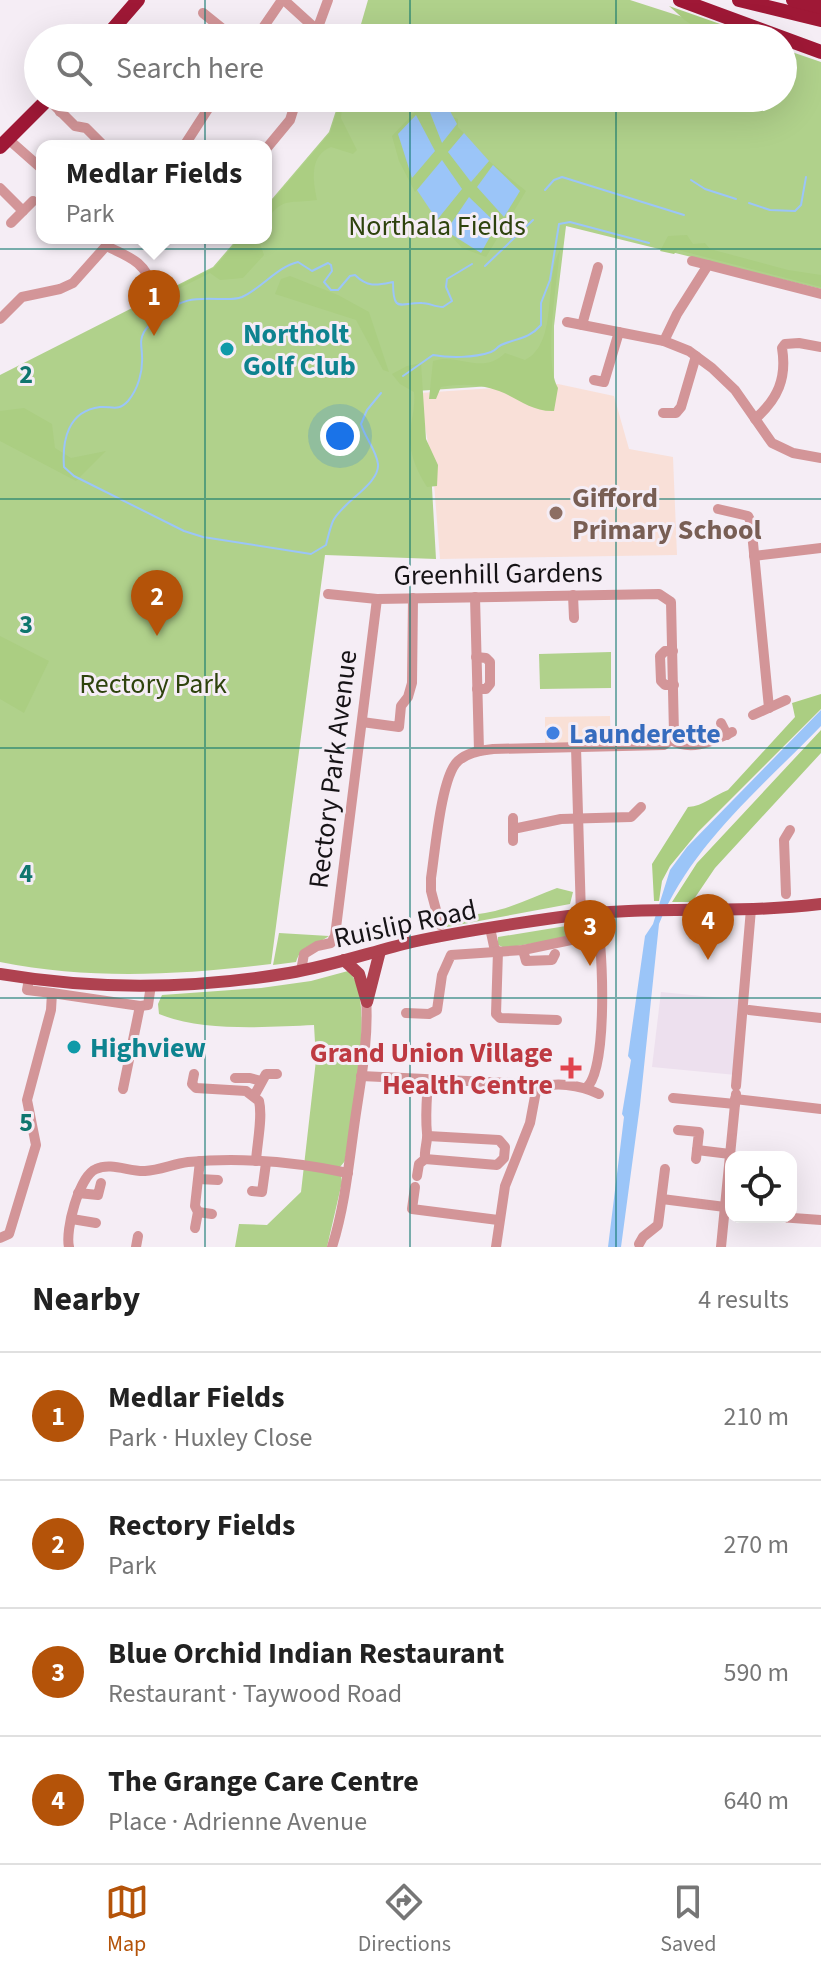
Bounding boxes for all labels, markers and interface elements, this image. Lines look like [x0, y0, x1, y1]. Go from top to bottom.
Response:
search box [24, 24, 797, 112]
icon: search [52, 46, 96, 90]
text: Search here [116, 47, 264, 90]
popup [36, 140, 272, 244]
text: Medlar Fields [66, 152, 242, 195]
text: Park [66, 195, 114, 232]
park label: Northala Fields [348, 206, 526, 246]
pin: 1 [128, 270, 180, 336]
place label: Northolt Golf Club [243, 314, 356, 386]
marker: Northolt Golf Club [218, 340, 236, 358]
text: 2 [19, 356, 33, 393]
your location [320, 416, 360, 456]
place label: Gifford Primary School [572, 478, 762, 550]
marker: Gifford Primary School [547, 504, 565, 522]
street label: Greenhill Gardens [393, 552, 603, 596]
pin: 2 [131, 570, 183, 636]
text: 3 [19, 606, 33, 643]
street label: Rectory Park Avenue [299, 648, 367, 890]
park label: Rectory Park [79, 664, 227, 704]
place label: Launderette [569, 714, 721, 754]
marker: Launderette [544, 724, 562, 742]
text: 4 [19, 855, 33, 892]
street label: Ruislip Road [330, 889, 480, 959]
pin: 4 [682, 894, 734, 960]
pin: 3 [564, 900, 616, 966]
place label: Highview [90, 1028, 206, 1068]
place label: Grand Union Village Health Centre [310, 1033, 553, 1105]
marker: Highview [65, 1038, 83, 1056]
marker: Grand Union Village Health Centre [560, 1057, 582, 1079]
text: 5 [19, 1104, 33, 1141]
map controls [725, 1151, 797, 1223]
button: locate [725, 1151, 797, 1223]
text: Nearby [32, 1275, 140, 1324]
text: 4 results [698, 1281, 789, 1318]
text: Medlar Fields [108, 1376, 285, 1419]
text: 1 [51, 1398, 65, 1435]
text: 210 m [723, 1398, 789, 1435]
text: Park · Huxley Close [108, 1419, 312, 1456]
text: Rectory Fields [108, 1504, 295, 1547]
text: 2 [51, 1526, 65, 1563]
text: 270 m [723, 1526, 789, 1563]
text: Park [108, 1547, 157, 1584]
text: Blue Orchid Indian Restaurant [108, 1632, 504, 1675]
text: 3 [51, 1654, 65, 1691]
text: 590 m [723, 1654, 789, 1691]
text: Restaurant · Taywood Road [108, 1675, 402, 1712]
text: The Grange Care Centre [108, 1760, 419, 1803]
text: 4 [51, 1782, 65, 1819]
text: 640 m [723, 1782, 789, 1819]
text: Place · Adrienne Avenue [108, 1803, 367, 1840]
tab: Map [105, 1880, 149, 1960]
tab: Directions [358, 1880, 451, 1960]
tab: Saved [660, 1880, 716, 1960]

